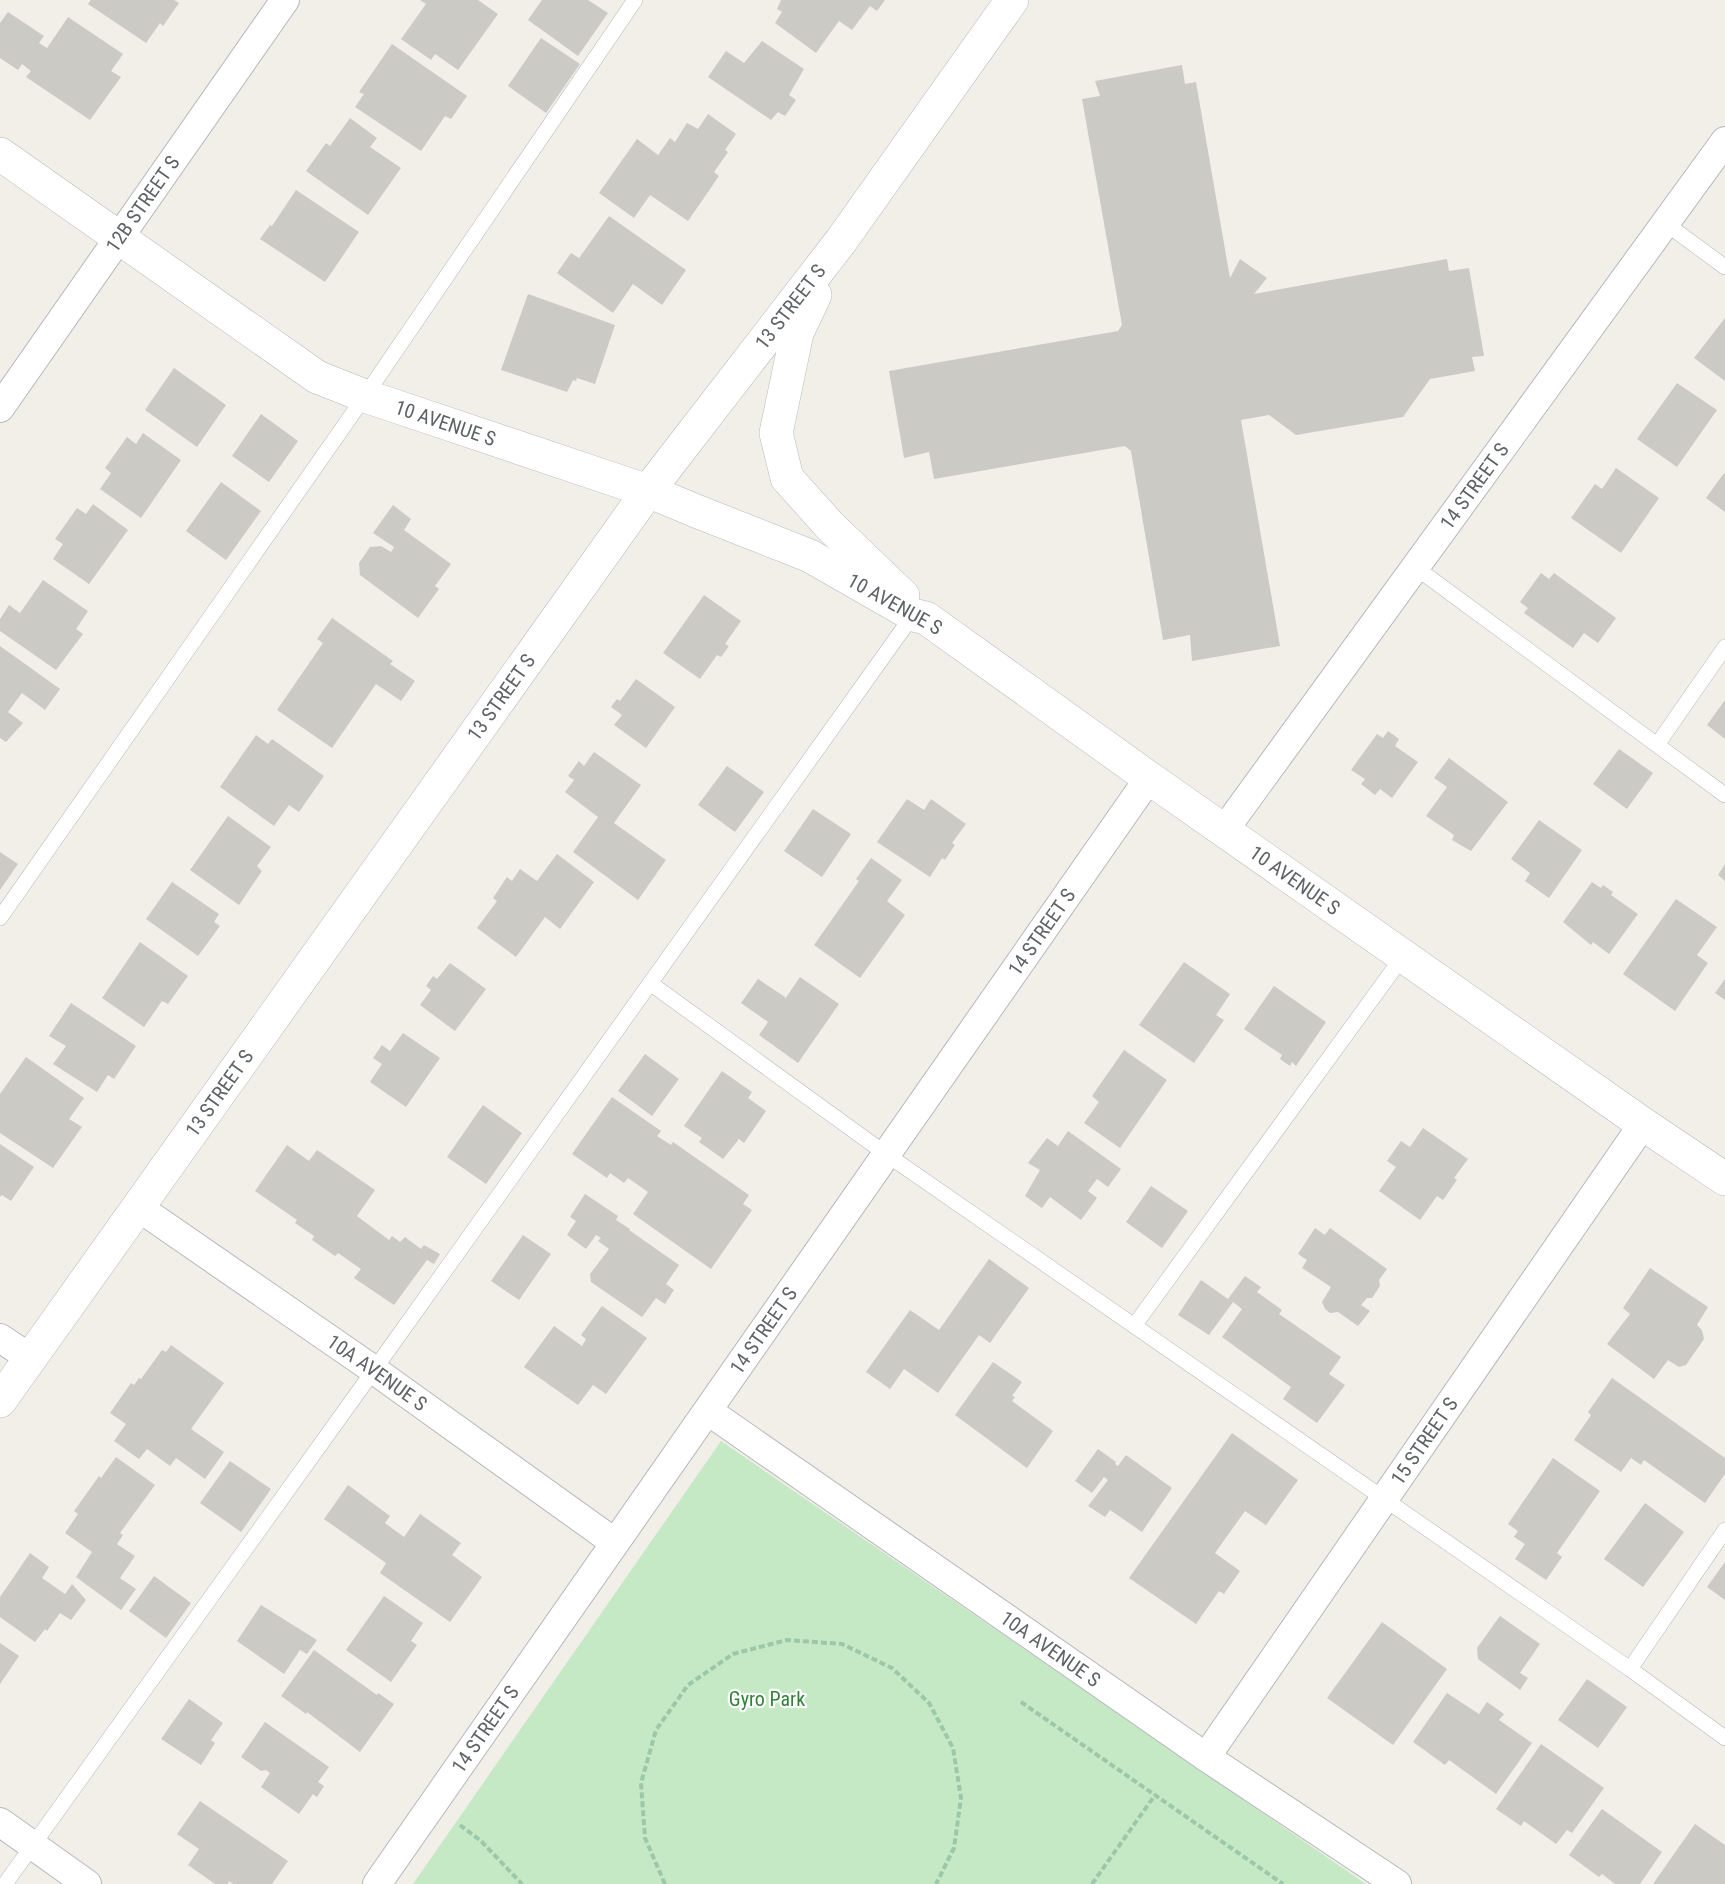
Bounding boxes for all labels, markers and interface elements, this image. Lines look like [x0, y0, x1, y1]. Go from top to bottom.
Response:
street label: 12B STREET S [101, 151, 184, 257]
street label: 13 STREET S [750, 259, 831, 354]
street label: 10 AVENUE S [392, 395, 499, 451]
street label: 14 STREET S [1435, 438, 1514, 534]
street label: 10 AVENUE S [843, 568, 947, 640]
street label: 13 STREET S [462, 649, 540, 745]
street label: 10 AVENUE S [1245, 840, 1345, 920]
street label: 14 STREET S [1003, 884, 1080, 980]
street label: 13 STREET S [180, 1045, 258, 1141]
street label: 14 STREET S [725, 1282, 802, 1379]
street label: 10A AVENUE S [323, 1329, 432, 1416]
street label: 15 STREET S [1386, 1393, 1463, 1489]
street label: 10A AVENUE S [996, 1606, 1105, 1692]
street label: 14 STREET S [446, 1681, 524, 1777]
park label: Gyro Park [729, 1687, 805, 1711]

